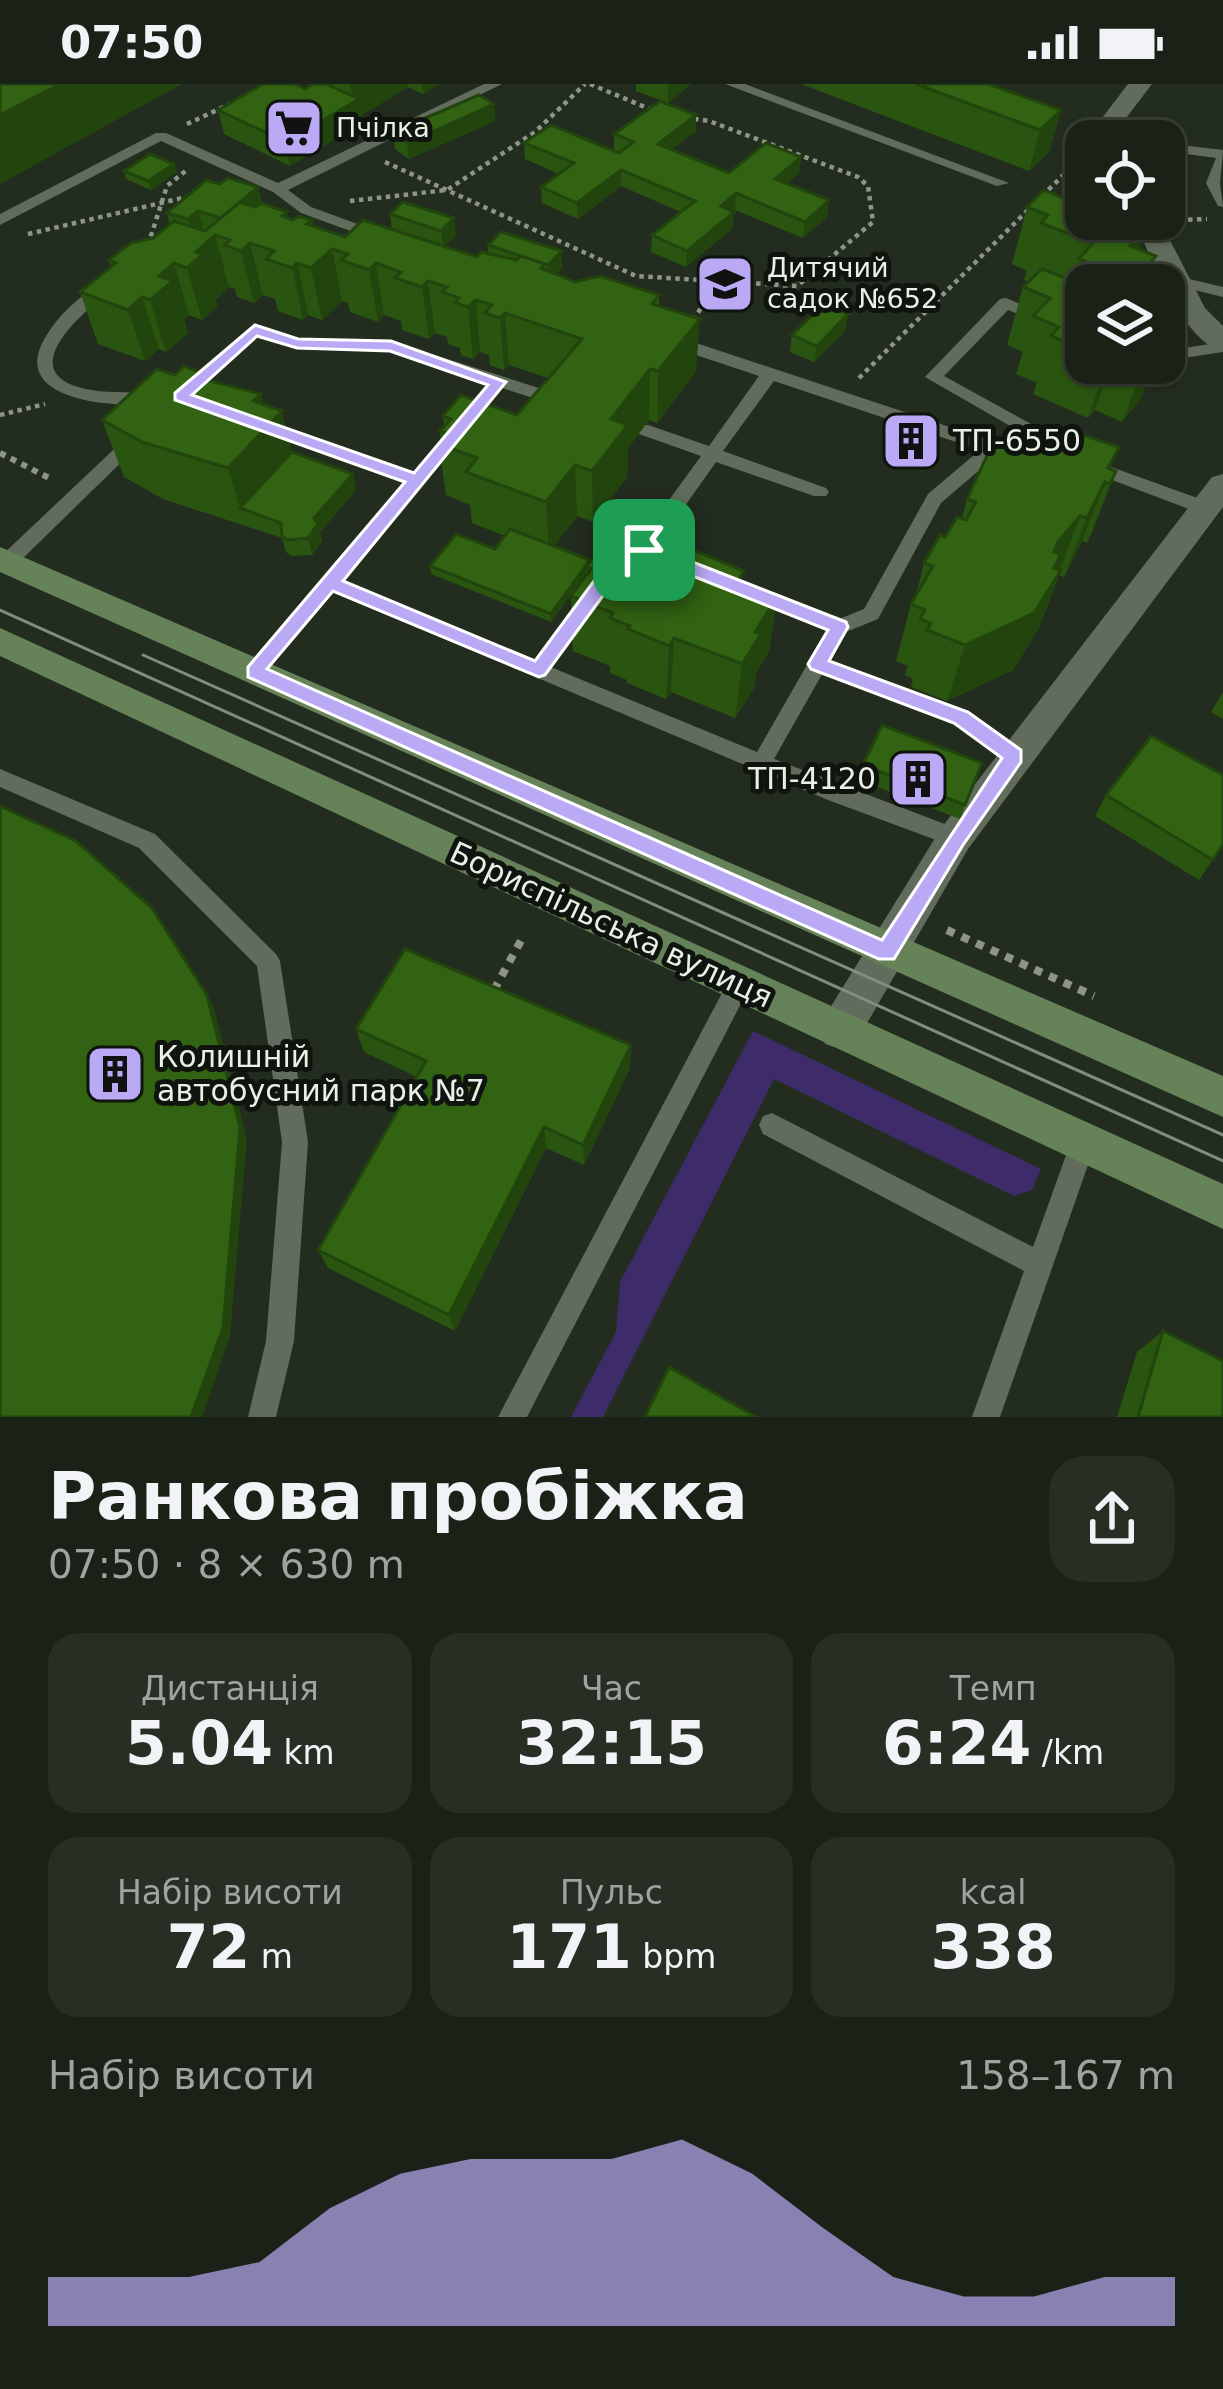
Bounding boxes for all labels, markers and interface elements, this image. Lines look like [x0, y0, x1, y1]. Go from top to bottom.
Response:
text: 07:50 [60, 16, 203, 69]
supermarket icon: Пчілка [263, 97, 325, 159]
place label: Пчілка [336, 112, 430, 143]
map controls [1065, 120, 1185, 384]
button: locate [1065, 120, 1185, 240]
place label: Дитячий садок №652 [767, 252, 938, 314]
school or university icon: Дитячий садок №652 [694, 253, 756, 315]
button: layers [1065, 264, 1185, 384]
building icon: ТП-6550 [880, 410, 942, 472]
place label: ТП-6550 [952, 423, 1081, 458]
pin [593, 499, 695, 601]
icon: arrive [611, 517, 677, 583]
building icon: ТП-4120 [887, 748, 949, 810]
place label: ТП-4120 [747, 761, 876, 796]
street label: Бориспільська вулиця [445, 834, 778, 1015]
place label: Колишній автобусний парк №7 [157, 1039, 485, 1108]
building icon: Колишній автобусний парк №7 [84, 1043, 146, 1105]
button: share [1049, 1456, 1175, 1582]
text: Ранкова пробіжка [48, 1458, 748, 1535]
text: 07:50 · 8 × 630 m [48, 1542, 405, 1587]
text: Дистанція [141, 1669, 319, 1708]
text: Час [581, 1669, 642, 1708]
text: Темп [950, 1669, 1037, 1708]
text: 5.04 [125, 1708, 273, 1778]
text: 32:15 [516, 1708, 707, 1778]
text: 6:24 [882, 1708, 1031, 1778]
text: km [273, 1733, 335, 1772]
text: /km [1031, 1733, 1104, 1772]
text: Набір висоти [117, 1873, 343, 1912]
text: Пульс [560, 1873, 663, 1912]
text: kcal [960, 1873, 1026, 1912]
text: 72 [167, 1912, 250, 1982]
text: 171 [507, 1912, 632, 1982]
text: 338 [931, 1912, 1056, 1982]
text: m [250, 1937, 293, 1976]
text: bpm [632, 1937, 716, 1976]
text: Набір висоти [48, 2053, 315, 2098]
text: 158–167 m [956, 2053, 1175, 2098]

